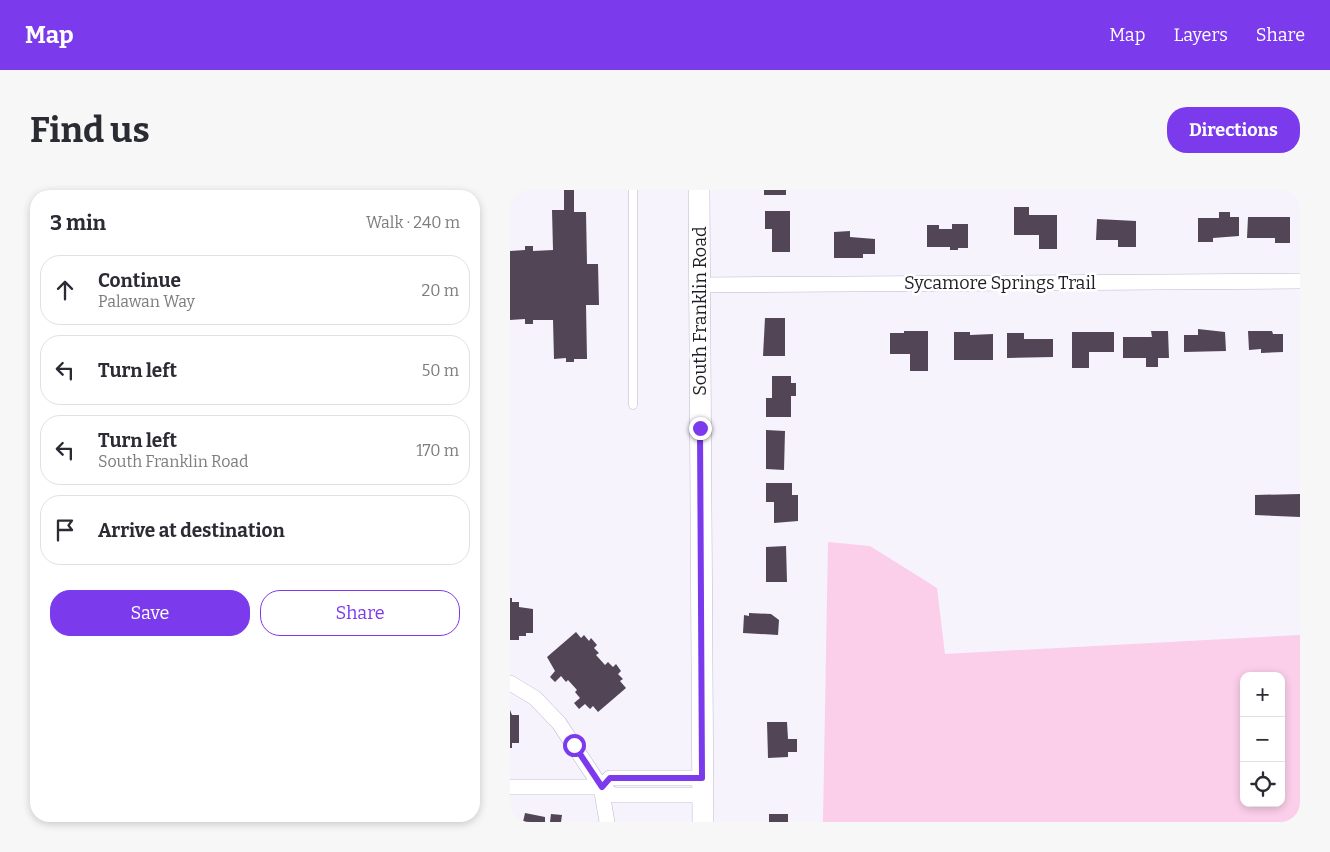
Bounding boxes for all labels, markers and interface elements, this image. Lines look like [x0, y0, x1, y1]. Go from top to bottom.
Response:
text: Map [25, 21, 74, 49]
text: Map [1109, 24, 1145, 46]
text: Layers [1173, 24, 1228, 46]
text: Share [1256, 24, 1305, 46]
button: Directions [1167, 107, 1300, 153]
text: Find us [30, 109, 150, 151]
text: 3 min [50, 210, 106, 236]
text: Walk · 240 m [366, 213, 460, 232]
street label: South Franklin Road [689, 226, 711, 396]
text: Continue [98, 269, 181, 292]
street label: Sycamore Springs Trail [904, 272, 1096, 294]
icon: ahead [51, 276, 79, 304]
text: 20 m [422, 281, 459, 300]
text: Palawan Way [98, 292, 195, 311]
icon: left [51, 356, 79, 384]
text: Turn left [98, 359, 177, 382]
text: 50 m [422, 361, 459, 380]
route end [689, 417, 712, 440]
text: Turn left [98, 429, 177, 452]
icon: left [51, 436, 79, 464]
text: 170 m [416, 441, 459, 460]
text: South Franklin Road [98, 452, 249, 471]
icon: arrive [51, 516, 79, 544]
text: Arrive at destination [98, 519, 285, 542]
button: Save [50, 590, 250, 636]
button: Share [260, 590, 460, 636]
map controls [1240, 672, 1285, 807]
button: + [1240, 672, 1285, 717]
button: − [1240, 717, 1285, 762]
route start [563, 734, 586, 757]
button: locate [1240, 762, 1285, 807]

